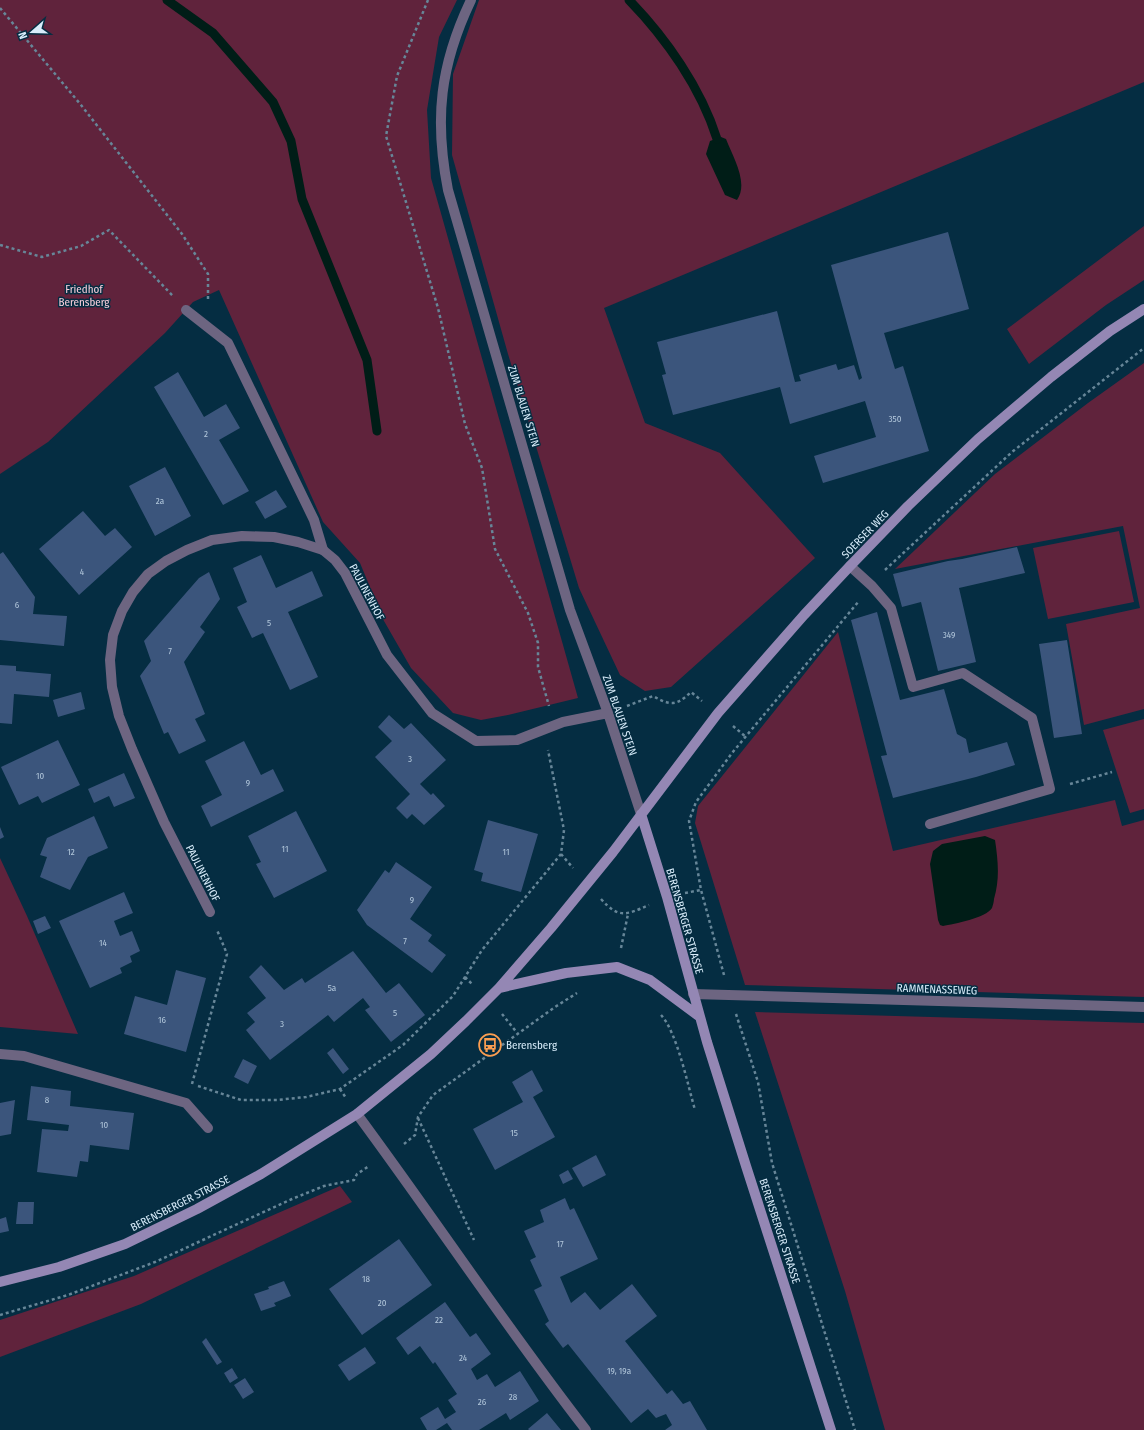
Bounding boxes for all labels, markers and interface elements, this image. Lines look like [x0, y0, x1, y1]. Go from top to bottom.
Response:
north arrow [12, 12, 52, 52]
text: N [16, 30, 30, 41]
park label: Friedhof Berensberg [58, 283, 110, 309]
street label: ZUM BLAUEN STEIN [505, 364, 542, 448]
house number: 350 [889, 414, 902, 424]
house number: 2 [204, 429, 208, 439]
house number: 2a [156, 496, 165, 506]
street label: SOERSER WEG [839, 507, 892, 561]
street label: PAULINENHOF [346, 562, 387, 623]
house number: 4 [80, 567, 85, 577]
house number: 6 [15, 600, 20, 610]
house number: 5 [267, 618, 271, 628]
house number: 349 [943, 630, 955, 640]
house number: 7 [168, 646, 172, 656]
street label: ZUM BLAUEN STEIN [600, 673, 639, 757]
house number: 3 [408, 754, 412, 764]
house number: 10 [36, 771, 44, 781]
house number: 9 [246, 778, 250, 788]
street label: PAULINENHOF [183, 843, 222, 904]
house number: 11 [282, 844, 288, 854]
house number: 12 [67, 847, 75, 857]
house number: 11 [503, 847, 509, 857]
street label: BERENSBERGER STRASSE [663, 867, 706, 976]
house number: 9 [410, 895, 414, 905]
house number: 7 [403, 936, 407, 946]
house number: 14 [99, 938, 108, 948]
street label: RAMMENASSEWEG [896, 982, 977, 997]
house number: 5a [328, 983, 337, 993]
house number: 5 [393, 1008, 397, 1018]
house number: 16 [158, 1015, 167, 1025]
house number: 3 [280, 1019, 284, 1029]
bus stop icon: Berensberg [477, 1032, 503, 1058]
place label: Berensberg [506, 1039, 558, 1052]
house number: 8 [45, 1095, 50, 1105]
house number: 10 [100, 1120, 108, 1130]
house number: 15 [510, 1128, 518, 1138]
street label: BERENSBERGER STRASSE [128, 1173, 232, 1234]
street label: BERENSBERGER STRASSE [756, 1177, 803, 1285]
house number: 17 [556, 1239, 564, 1249]
house number: 18 [362, 1274, 371, 1284]
house number: 20 [378, 1298, 387, 1308]
house number: 22 [435, 1315, 443, 1325]
house number: 24 [459, 1353, 468, 1363]
house number: 19, 19a [607, 1366, 632, 1376]
house number: 28 [509, 1392, 518, 1402]
house number: 26 [478, 1397, 487, 1407]

